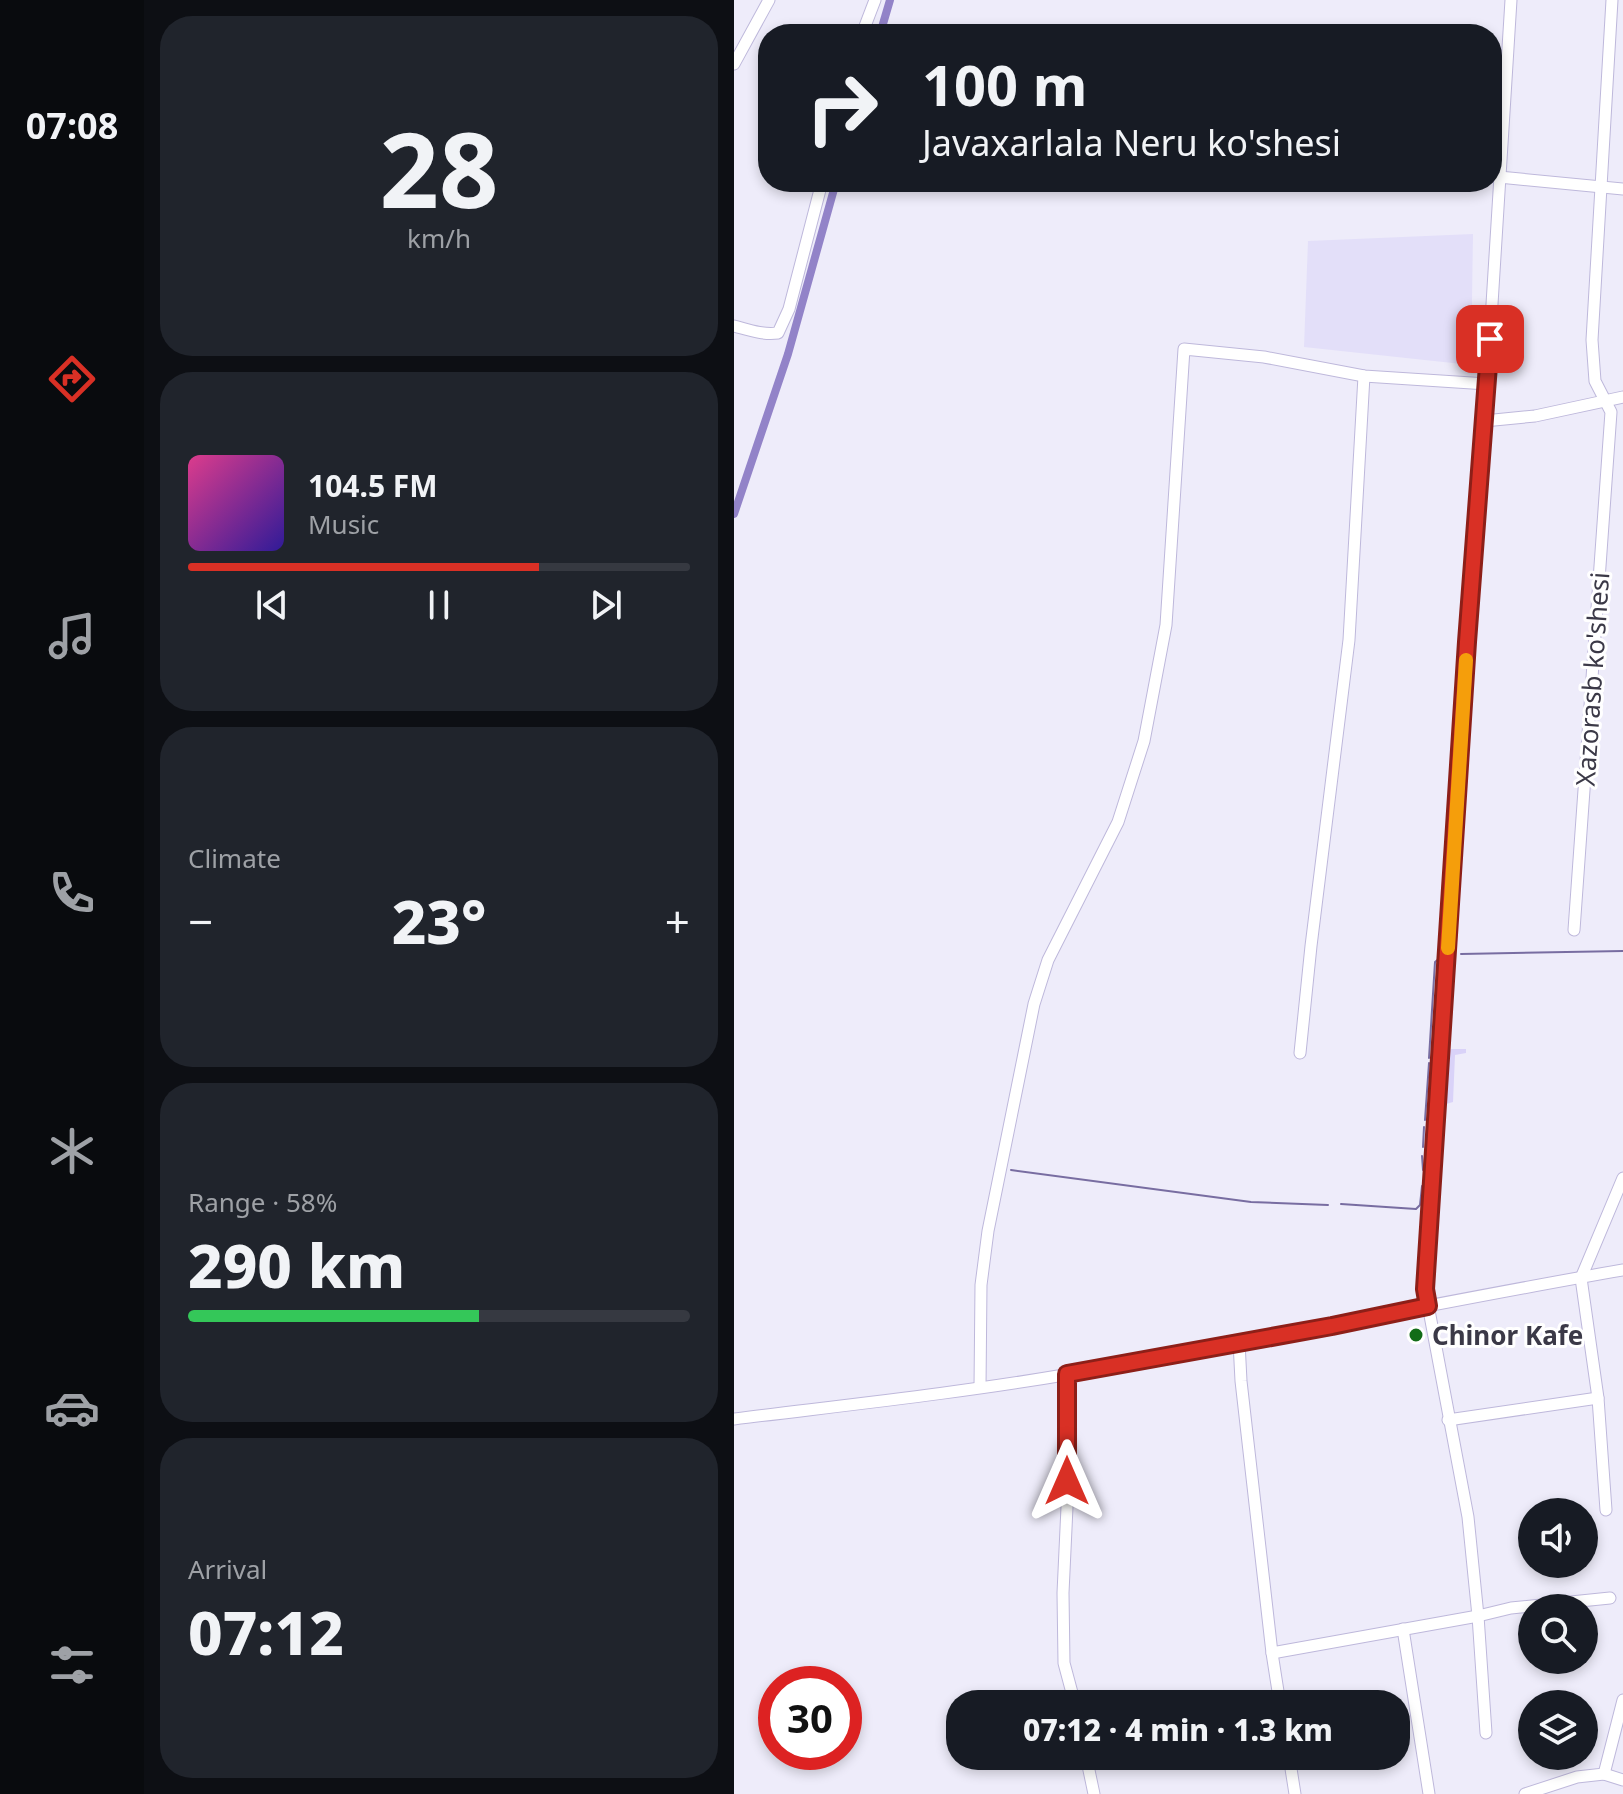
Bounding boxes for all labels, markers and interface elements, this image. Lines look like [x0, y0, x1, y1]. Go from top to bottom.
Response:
text: 100 m [922, 46, 1087, 122]
icon: right [790, 56, 894, 160]
text: 28 [380, 97, 498, 238]
text: 07:08 [26, 101, 118, 150]
text: Javaxarlala Neru ko'shesi [922, 118, 1341, 167]
text: km/h [407, 220, 471, 256]
pin [1456, 305, 1524, 373]
icon: arrive [1468, 317, 1512, 361]
icon: directions [44, 351, 100, 407]
text: 104.5 FM [308, 465, 438, 506]
text: Music [308, 506, 379, 542]
street label: Xazorasb ko'shesi [1567, 571, 1617, 787]
icon: previous [250, 583, 294, 627]
icon: pause [417, 583, 461, 627]
icon: next [584, 583, 628, 627]
icon: music [44, 608, 100, 664]
text: Climate [188, 840, 281, 876]
icon: phone [44, 865, 100, 921]
text: 23° [392, 880, 486, 962]
text: − [188, 891, 213, 951]
text: + [665, 891, 690, 951]
icon: climate [44, 1123, 100, 1179]
text: Range · 58% [188, 1184, 337, 1220]
text: 290 km [188, 1224, 405, 1306]
place label: Chinor Kafe [1432, 1317, 1583, 1353]
marker: Chinor Kafe [1407, 1326, 1425, 1344]
icon: car [44, 1380, 100, 1436]
position arrow [1025, 1439, 1109, 1523]
map controls [1518, 1498, 1598, 1770]
button: sound [1518, 1498, 1598, 1578]
text: Arrival [188, 1551, 267, 1587]
text: 07:12 [188, 1591, 344, 1673]
button: search [1518, 1594, 1598, 1674]
icon: filters [44, 1637, 100, 1693]
speed limit sign: 30 [758, 1666, 862, 1770]
button: layers [1518, 1690, 1598, 1770]
text: 07:12 · 4 min · 1.3 km [1023, 1709, 1333, 1750]

